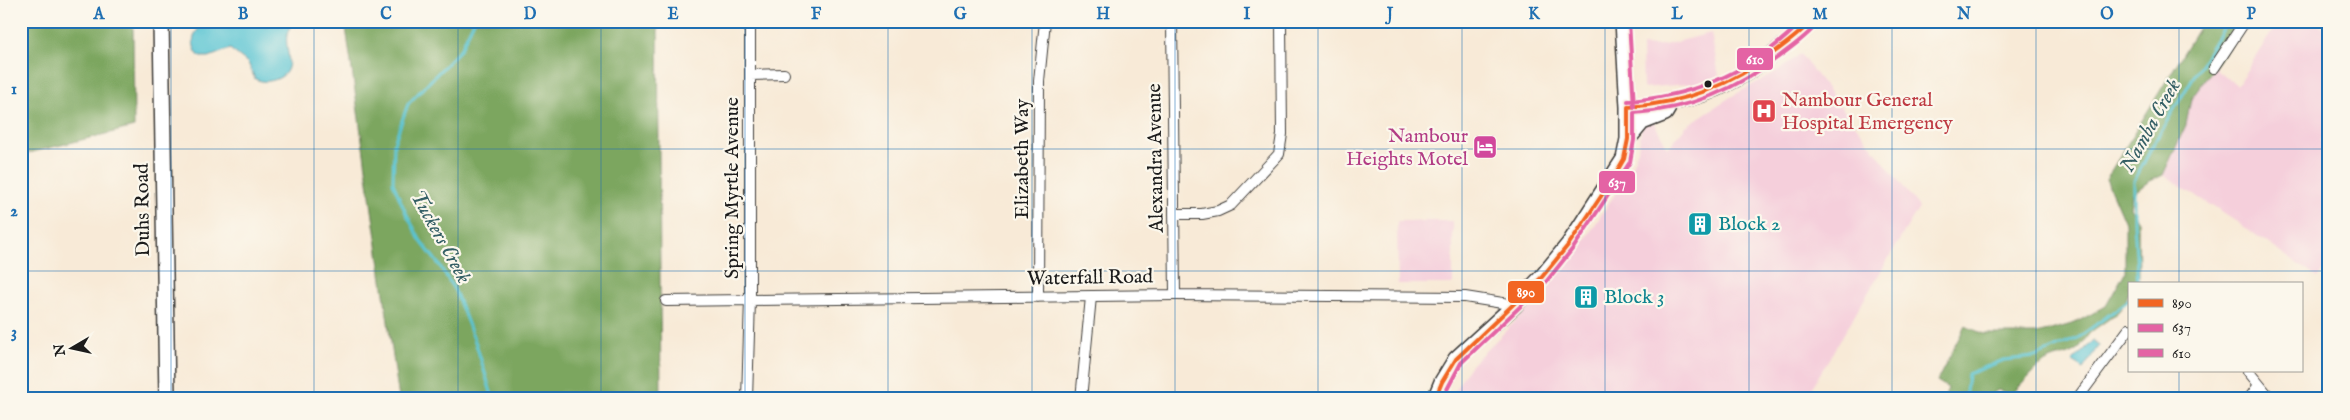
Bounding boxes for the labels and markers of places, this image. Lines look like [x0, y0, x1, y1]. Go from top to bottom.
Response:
unlabelled marker [1703, 79, 1713, 89]
place label: Nambour General Hospital Emergency [1782, 88, 1953, 136]
hospital icon: Nambour General Hospital Emergency [1751, 98, 1777, 124]
place label: Nambour Heights Motel [1346, 124, 1469, 172]
hotel icon: Nambour Heights Motel [1472, 134, 1498, 160]
building icon: Block 2 [1687, 211, 1713, 237]
place label: Block 2 [1718, 212, 1780, 237]
building icon: Block 3 [1573, 284, 1599, 310]
place label: Block 3 [1604, 285, 1665, 310]

